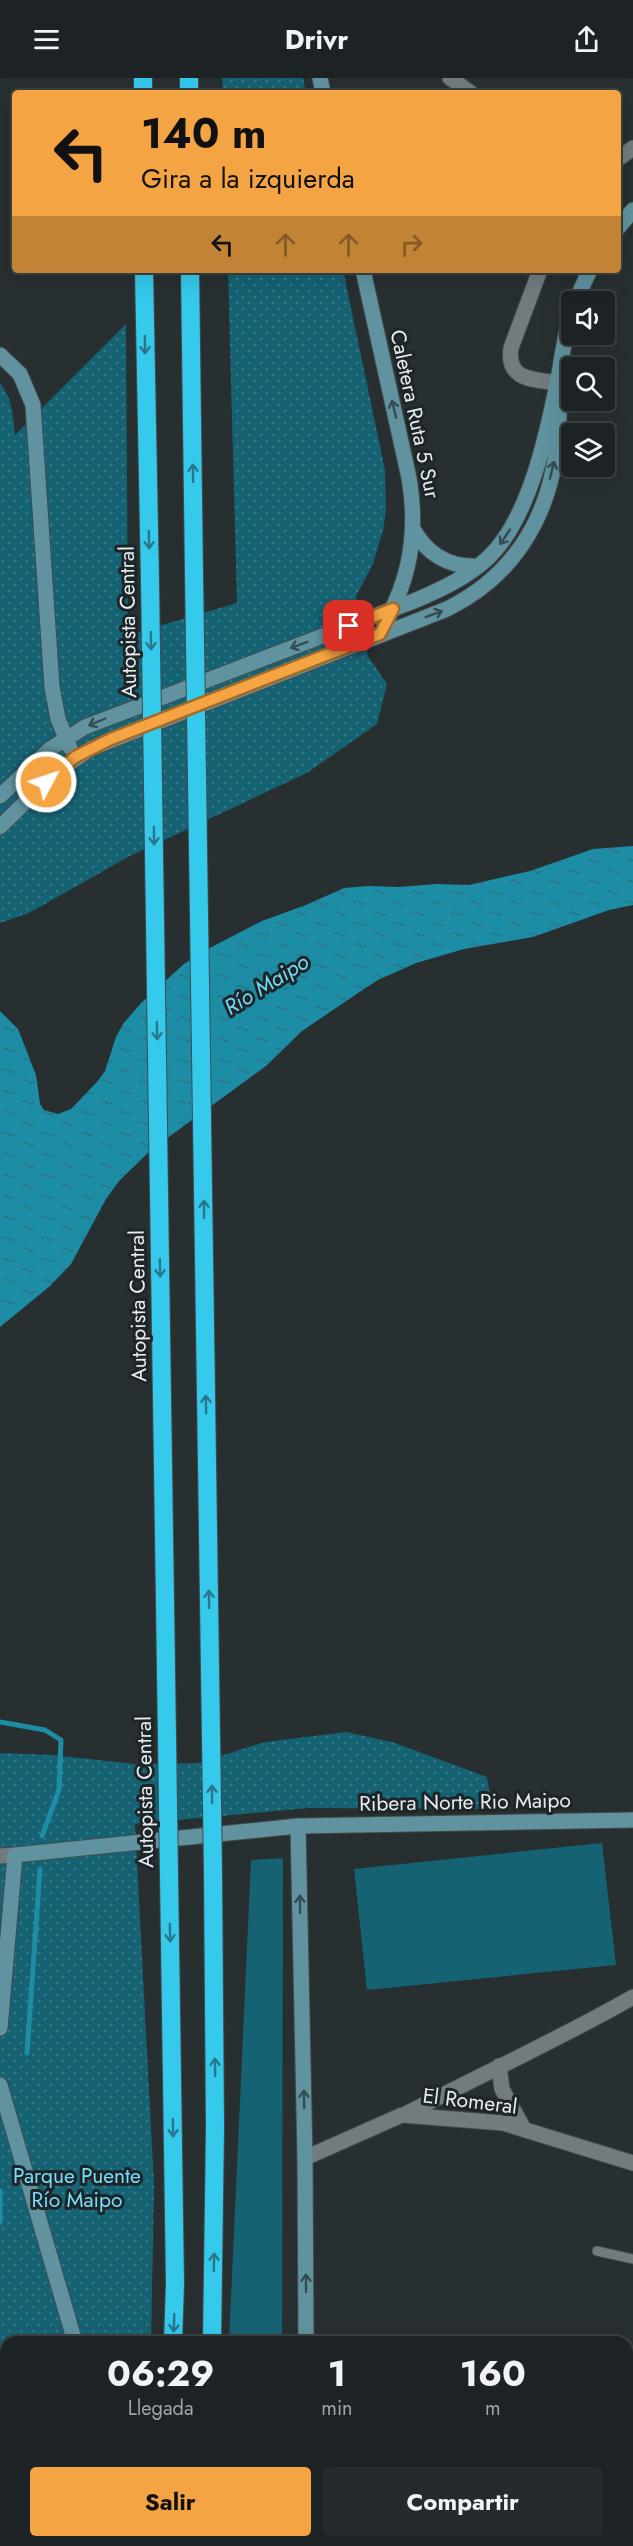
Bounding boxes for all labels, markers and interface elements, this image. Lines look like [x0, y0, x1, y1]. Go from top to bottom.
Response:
text: Drivr [285, 20, 348, 59]
icon: menu [30, 23, 63, 56]
icon: share [570, 23, 603, 56]
text: 140 m [141, 103, 267, 164]
icon: left [42, 114, 120, 192]
text: Gira a la izquierda [141, 159, 355, 198]
icon: left [206, 228, 239, 261]
icon: ahead [269, 228, 302, 261]
icon: ahead [332, 228, 365, 261]
icon: right [395, 228, 428, 261]
map controls [561, 291, 615, 477]
button: sound [561, 291, 615, 345]
street label: Caletera Ruta 5 Sur [382, 327, 448, 502]
one-way arrow [139, 334, 151, 354]
button: search [561, 357, 615, 411]
one-way arrow [387, 400, 399, 419]
button: layers [561, 423, 615, 477]
one-way arrow [546, 461, 558, 480]
one-way arrow [187, 464, 199, 484]
one-way arrow [499, 528, 511, 545]
one-way arrow [143, 529, 155, 549]
street label: Autopista Central [112, 546, 144, 698]
pin [323, 600, 374, 651]
one-way arrow [424, 607, 443, 618]
icon: arrive [332, 609, 365, 642]
one-way arrow [145, 630, 157, 650]
one-way arrow [290, 640, 309, 651]
one-way arrow [89, 717, 107, 728]
position arrow [14.0, 750, 78.0, 814]
one-way arrow [148, 825, 159, 845]
water label: Río Maipo [217, 945, 315, 1023]
one-way arrow [151, 1020, 162, 1040]
one-way arrow [198, 1199, 209, 1219]
street label: Autopista Central [122, 1230, 154, 1382]
one-way arrow [154, 1257, 166, 1277]
one-way arrow [201, 1394, 212, 1414]
one-way arrow [203, 1589, 215, 1609]
street label: Autopista Central [129, 1716, 161, 1868]
one-way arrow [206, 1784, 218, 1804]
street label: Ribera Norte Rio Maipo [359, 1785, 571, 1819]
one-way arrow [294, 1895, 306, 1915]
one-way arrow [164, 1922, 176, 1942]
one-way arrow [209, 2058, 221, 2078]
street label: El Romeral [421, 2080, 519, 2122]
one-way arrow [298, 2090, 310, 2110]
one-way arrow [167, 2117, 179, 2137]
park label: Parque Puente Río Maipo [13, 2161, 141, 2215]
one-way arrow [208, 2253, 220, 2273]
one-way arrow [300, 2274, 312, 2294]
one-way arrow [168, 2312, 180, 2332]
text: 06:29 [107, 2347, 214, 2399]
text: 1 [328, 2347, 346, 2399]
text: 160 [460, 2347, 526, 2399]
text: Llegada [128, 2394, 194, 2423]
text: min [321, 2394, 353, 2423]
text: m [485, 2394, 501, 2423]
button: Salir [30, 2467, 311, 2536]
button: Compartir [323, 2467, 603, 2536]

